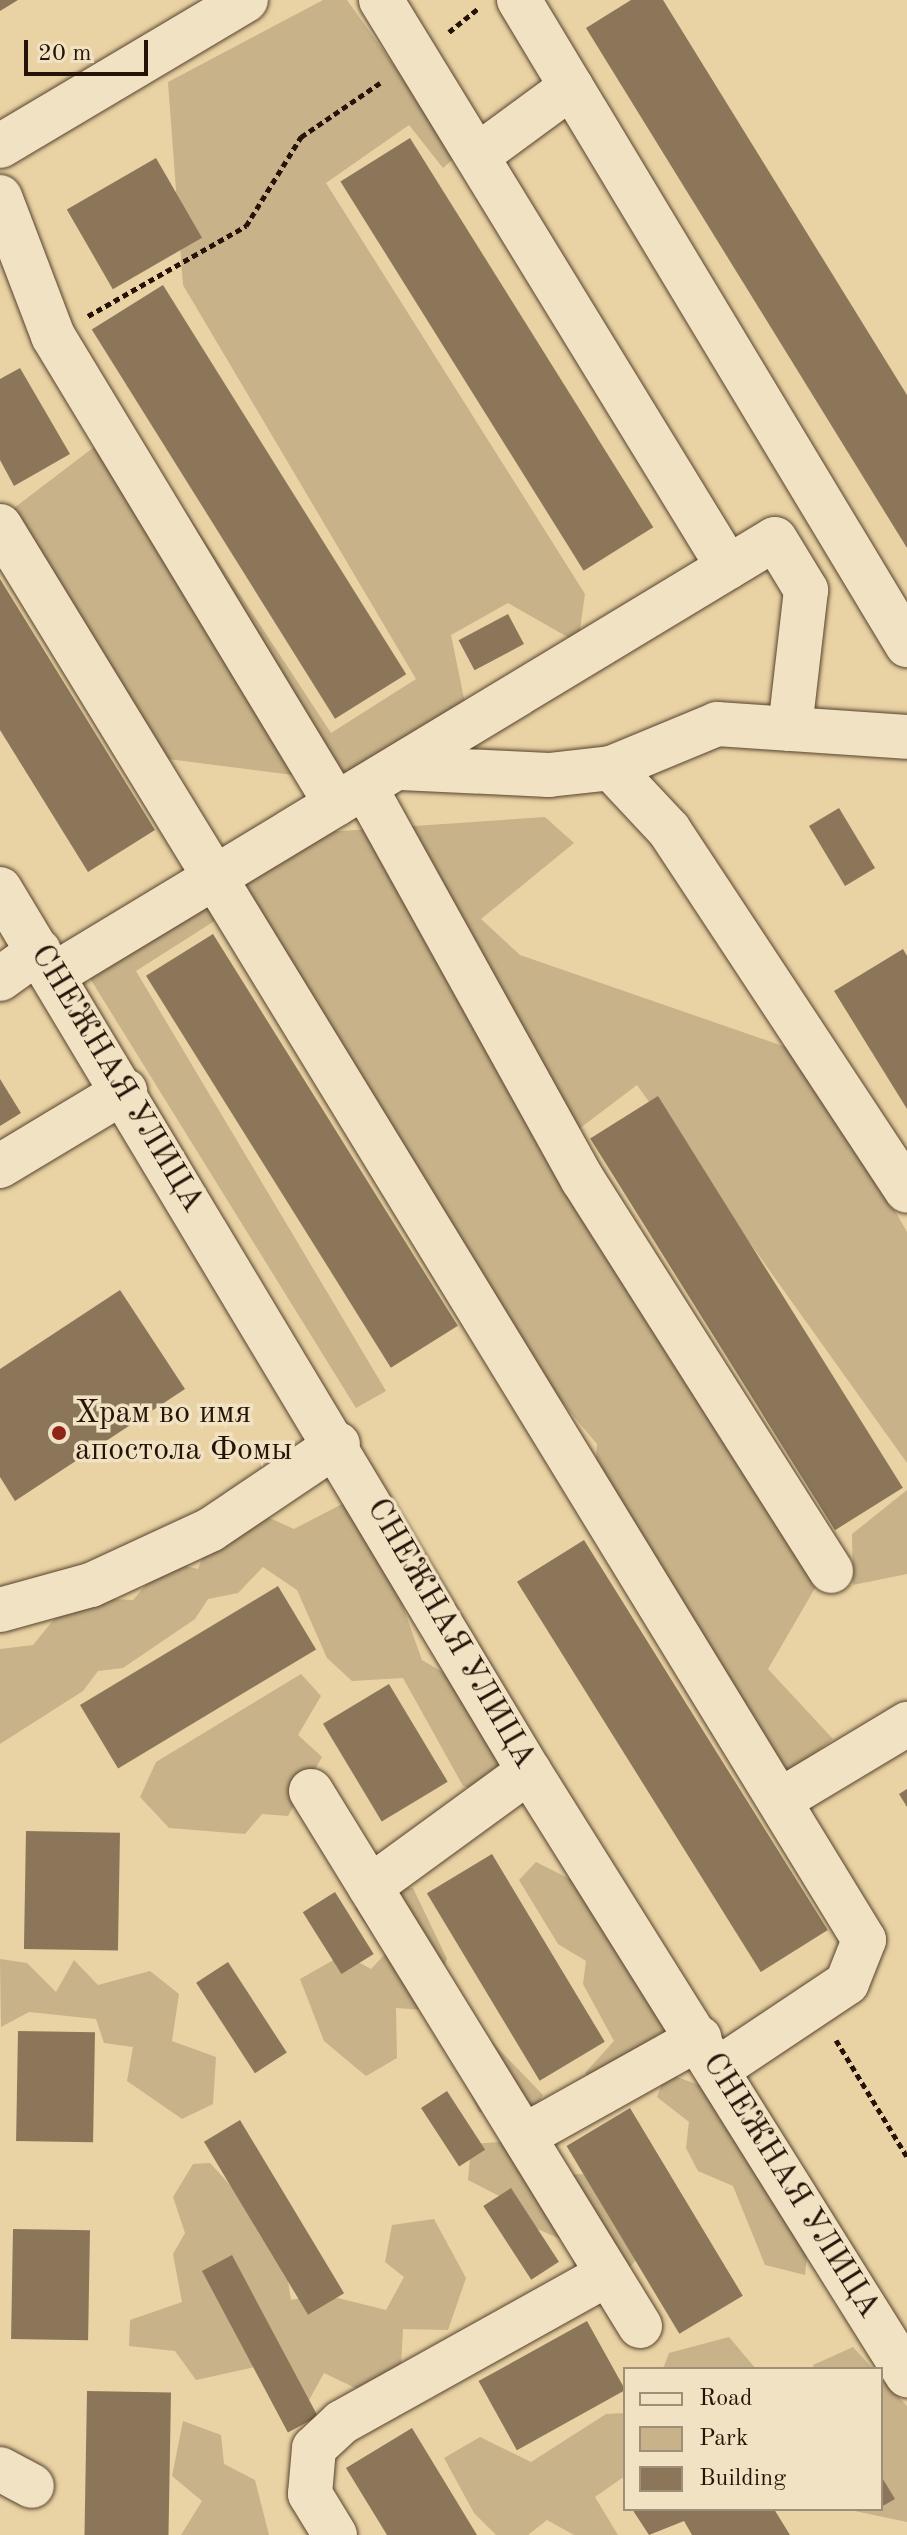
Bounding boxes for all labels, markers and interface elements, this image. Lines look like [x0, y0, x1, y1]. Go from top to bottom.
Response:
scale bar [28, 24, 152, 74]
text: 20 m [38, 42, 92, 66]
street label: СНЕЖНАЯ УЛИЦА [21, 938, 211, 1220]
place label: Храм во имя апостола Фомы [75, 1396, 292, 1471]
marker: Храм во имя апостола Фомы [50, 1424, 68, 1442]
street label: СНЕЖНАЯ УЛИЦА [357, 1492, 543, 1776]
street label: СНЕЖНАЯ УЛИЦА [693, 2046, 887, 2326]
legend [623, 2367, 883, 2511]
text: Road [699, 2387, 752, 2411]
text: Park [699, 2427, 748, 2451]
text: Building [699, 2467, 786, 2491]

